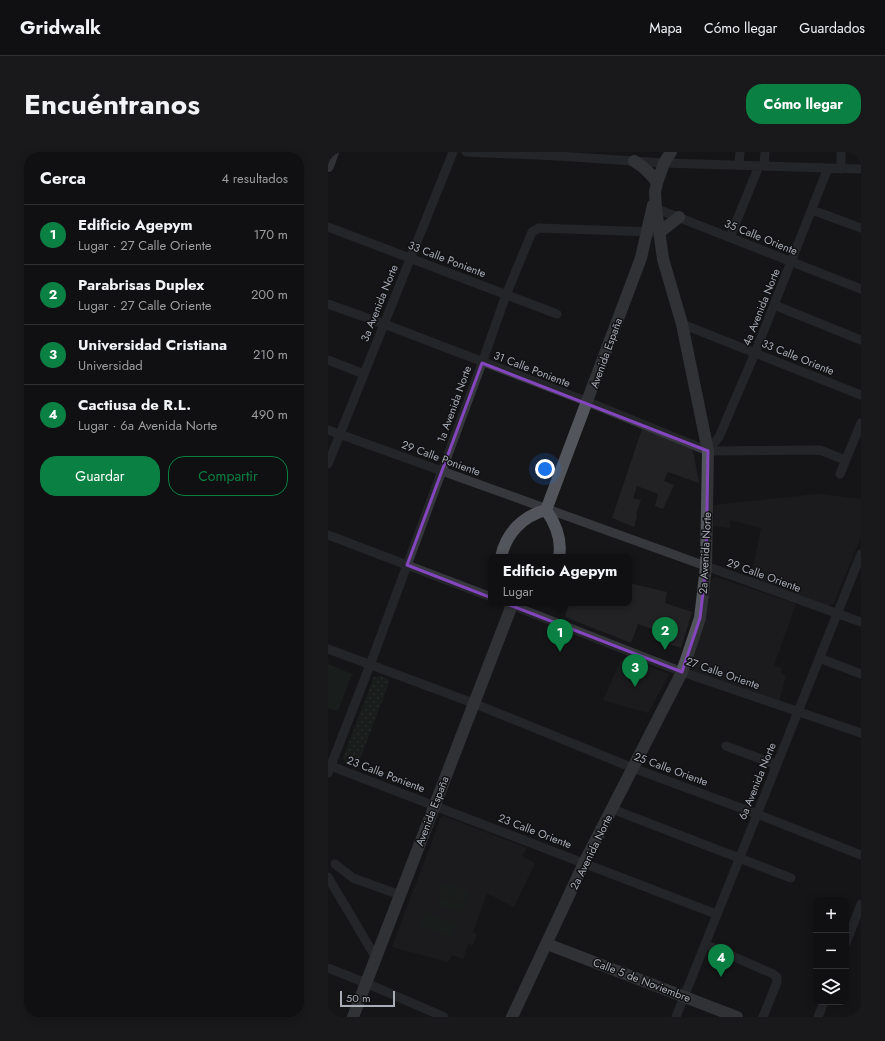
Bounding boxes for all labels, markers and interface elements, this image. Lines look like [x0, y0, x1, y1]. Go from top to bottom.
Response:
text: Gridwalk [20, 14, 101, 41]
text: Mapa [649, 18, 682, 38]
text: Cómo llegar [704, 18, 777, 38]
text: Guardados [799, 18, 865, 38]
text: Encuéntranos [24, 84, 200, 125]
button: Cómo llegar [746, 84, 861, 124]
text: Cerca [40, 166, 86, 190]
text: 4 resultados [221, 169, 288, 188]
text: Edificio Agepym [78, 214, 193, 236]
street label: 35 Calle Oriente [722, 215, 800, 259]
text: 1 [50, 225, 56, 244]
text: 170 m [253, 225, 288, 244]
text: Lugar · 27 Calle Oriente [78, 236, 212, 255]
street label: 33 Calle Poniente [406, 237, 489, 281]
street label: 3a Avenida Norte [356, 262, 402, 344]
street label: 4a Avenida Norte [738, 266, 784, 348]
text: Parabrisas Duplex [78, 274, 204, 296]
text: 2 [49, 285, 57, 304]
text: 200 m [251, 285, 288, 304]
text: Lugar · 27 Calle Oriente [78, 296, 212, 315]
street label: Avenida España [586, 316, 626, 390]
text: Universidad Cristiana [78, 334, 227, 356]
street label: 33 Calle Oriente [759, 335, 837, 379]
text: 3 [49, 345, 57, 364]
text: 210 m [253, 345, 288, 364]
street label: 31 Calle Poniente [491, 347, 573, 391]
text: Universidad [78, 356, 143, 375]
street label: 1a Avenida Norte [433, 363, 475, 445]
text: Cactiusa de R.L. [78, 394, 191, 416]
text: 4 [48, 405, 58, 424]
text: 490 m [251, 405, 288, 424]
text: Lugar · 6a Avenida Norte [78, 416, 217, 435]
street label: 29 Calle Poniente [399, 436, 483, 480]
button: Guardar [40, 456, 160, 496]
button: Compartir [168, 456, 288, 496]
your location [535, 459, 555, 479]
street label: 2a Avenida Norte [695, 511, 715, 594]
popup [488, 554, 632, 606]
street label: 29 Calle Oriente [725, 554, 804, 596]
text: Edificio Agepym [503, 560, 617, 582]
text: Lugar [503, 582, 533, 601]
pin: 2 [652, 617, 678, 650]
pin: 1 [547, 619, 573, 652]
street label: 27 Calle Oriente [684, 653, 762, 693]
pin: 3 [622, 654, 648, 687]
street label: 6a Avenida Norte [734, 740, 780, 822]
street label: 25 Calle Oriente [632, 748, 711, 790]
street label: 23 Calle Poniente [345, 752, 428, 796]
street label: Avenida España [411, 774, 453, 848]
street label: 23 Calle Oriente [496, 810, 574, 852]
street label: 2a Avenida Norte [566, 811, 616, 892]
map controls [813, 897, 849, 1005]
button: + [813, 897, 849, 933]
button: − [813, 933, 849, 969]
pin: 4 [708, 944, 734, 977]
street label: Calle 5 de Noviembre [591, 954, 693, 1006]
button: layers [813, 969, 849, 1005]
scale bar [340, 989, 395, 1008]
text: 50 m [346, 990, 371, 1006]

